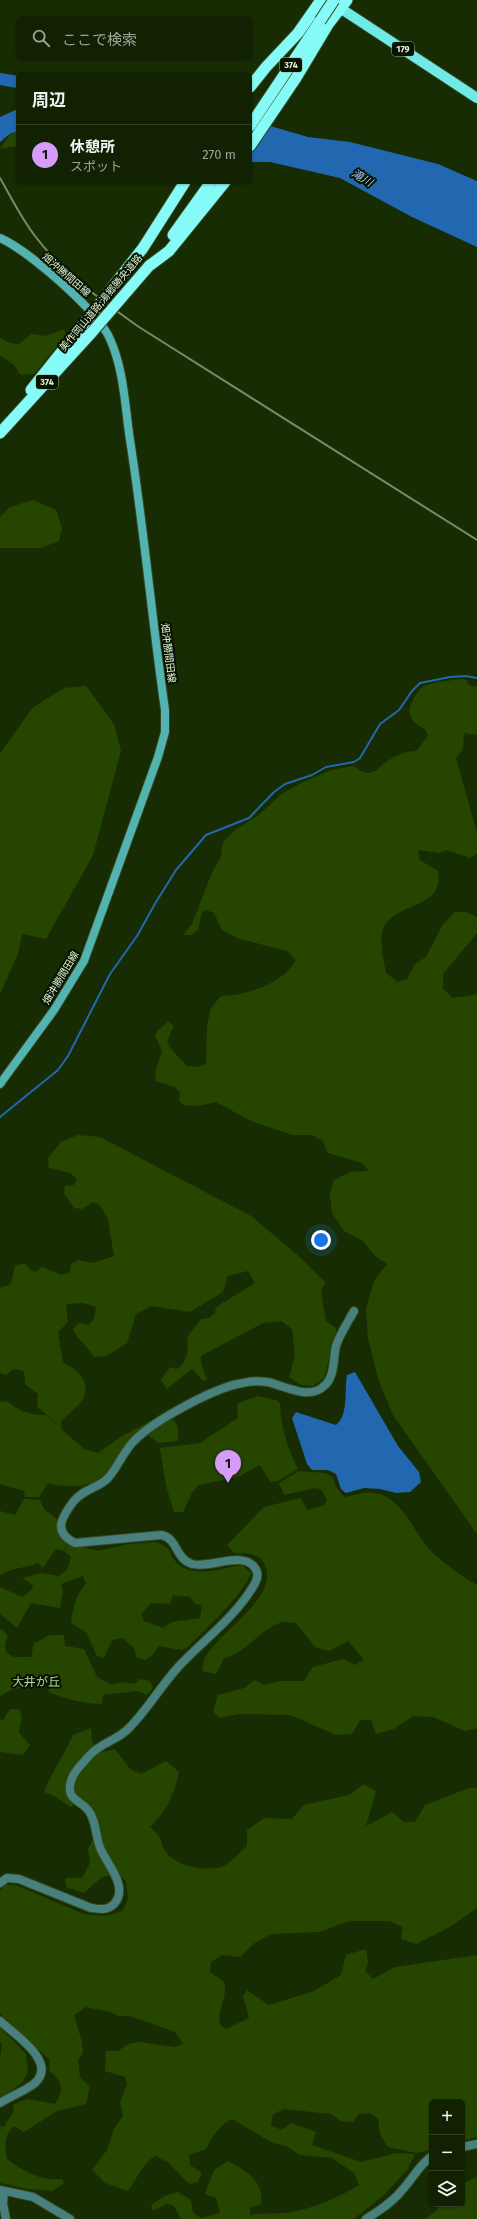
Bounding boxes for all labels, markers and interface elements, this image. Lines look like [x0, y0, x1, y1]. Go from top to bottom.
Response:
search box [16, 16, 252, 60]
icon: search [30, 27, 52, 49]
text: ここで検索 [62, 31, 137, 49]
road number: 179 [392, 42, 414, 56]
road number: 374 [280, 58, 302, 72]
text: 周辺 [32, 90, 66, 111]
text: 休憩所 [70, 138, 115, 156]
text: 1 [42, 147, 48, 162]
text: 270 m [202, 147, 236, 162]
text: スポット [70, 159, 122, 174]
water label: 滝川 [349, 167, 376, 190]
street label: 畑沖勝間田線 [39, 251, 93, 299]
street label: 美作岡山道路;湯郷勝央道路 [57, 252, 145, 354]
road number: 374 [36, 375, 58, 389]
street label: 畑沖勝間田線 [158, 622, 178, 684]
street label: 畑沖勝間田線 [40, 949, 82, 1007]
your location [311, 1230, 331, 1250]
pin: 1 [215, 1450, 241, 1483]
district label: 大井が丘 [12, 1675, 60, 1689]
map controls [429, 2099, 465, 2207]
button: + [429, 2099, 465, 2135]
button: − [429, 2135, 465, 2171]
button: layers [429, 2171, 465, 2207]

